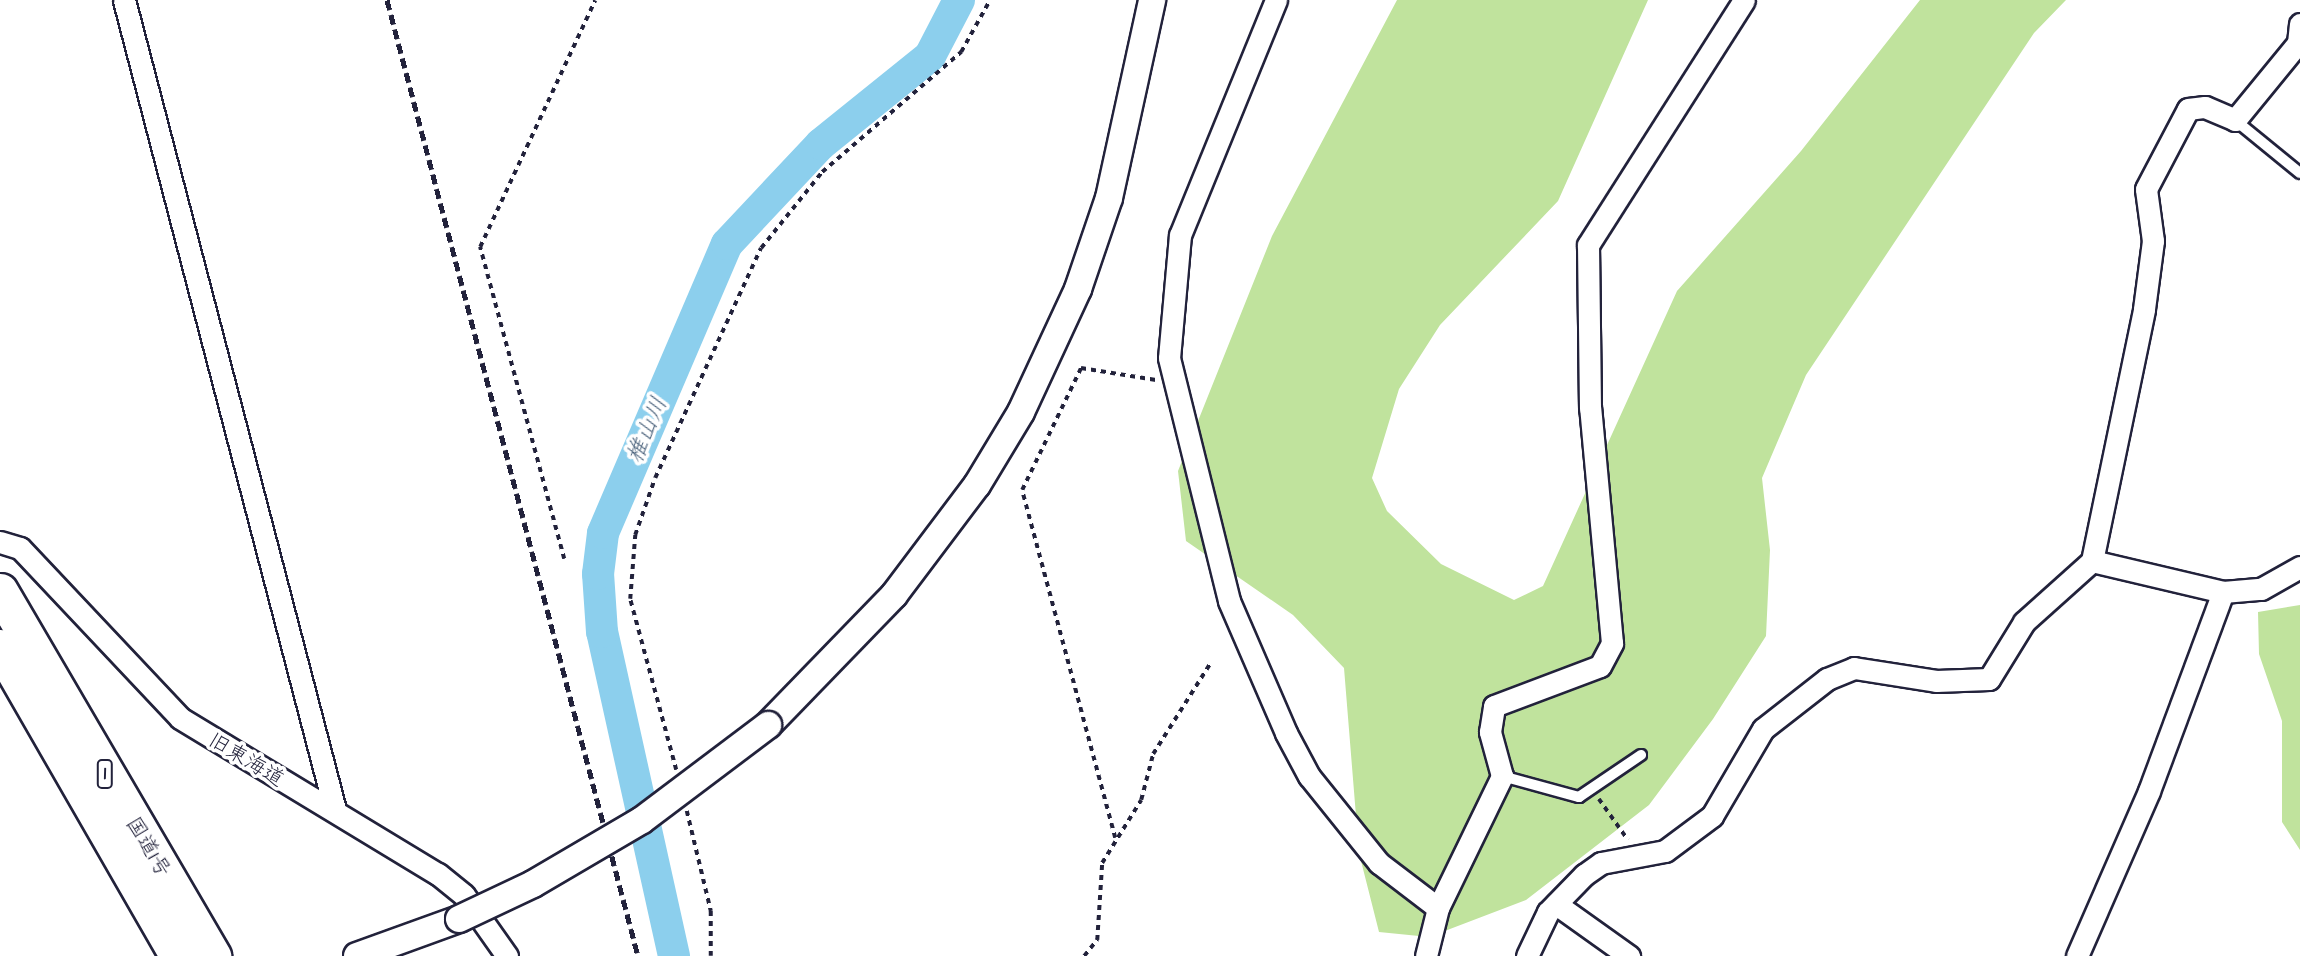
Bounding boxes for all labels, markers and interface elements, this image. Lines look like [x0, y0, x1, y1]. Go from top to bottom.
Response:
water label: 椎山川 [621, 393, 673, 467]
street label: 旧東海道 [204, 728, 288, 792]
road number: 1 [96, 758, 114, 790]
street label: 国道1号 [120, 812, 176, 882]

